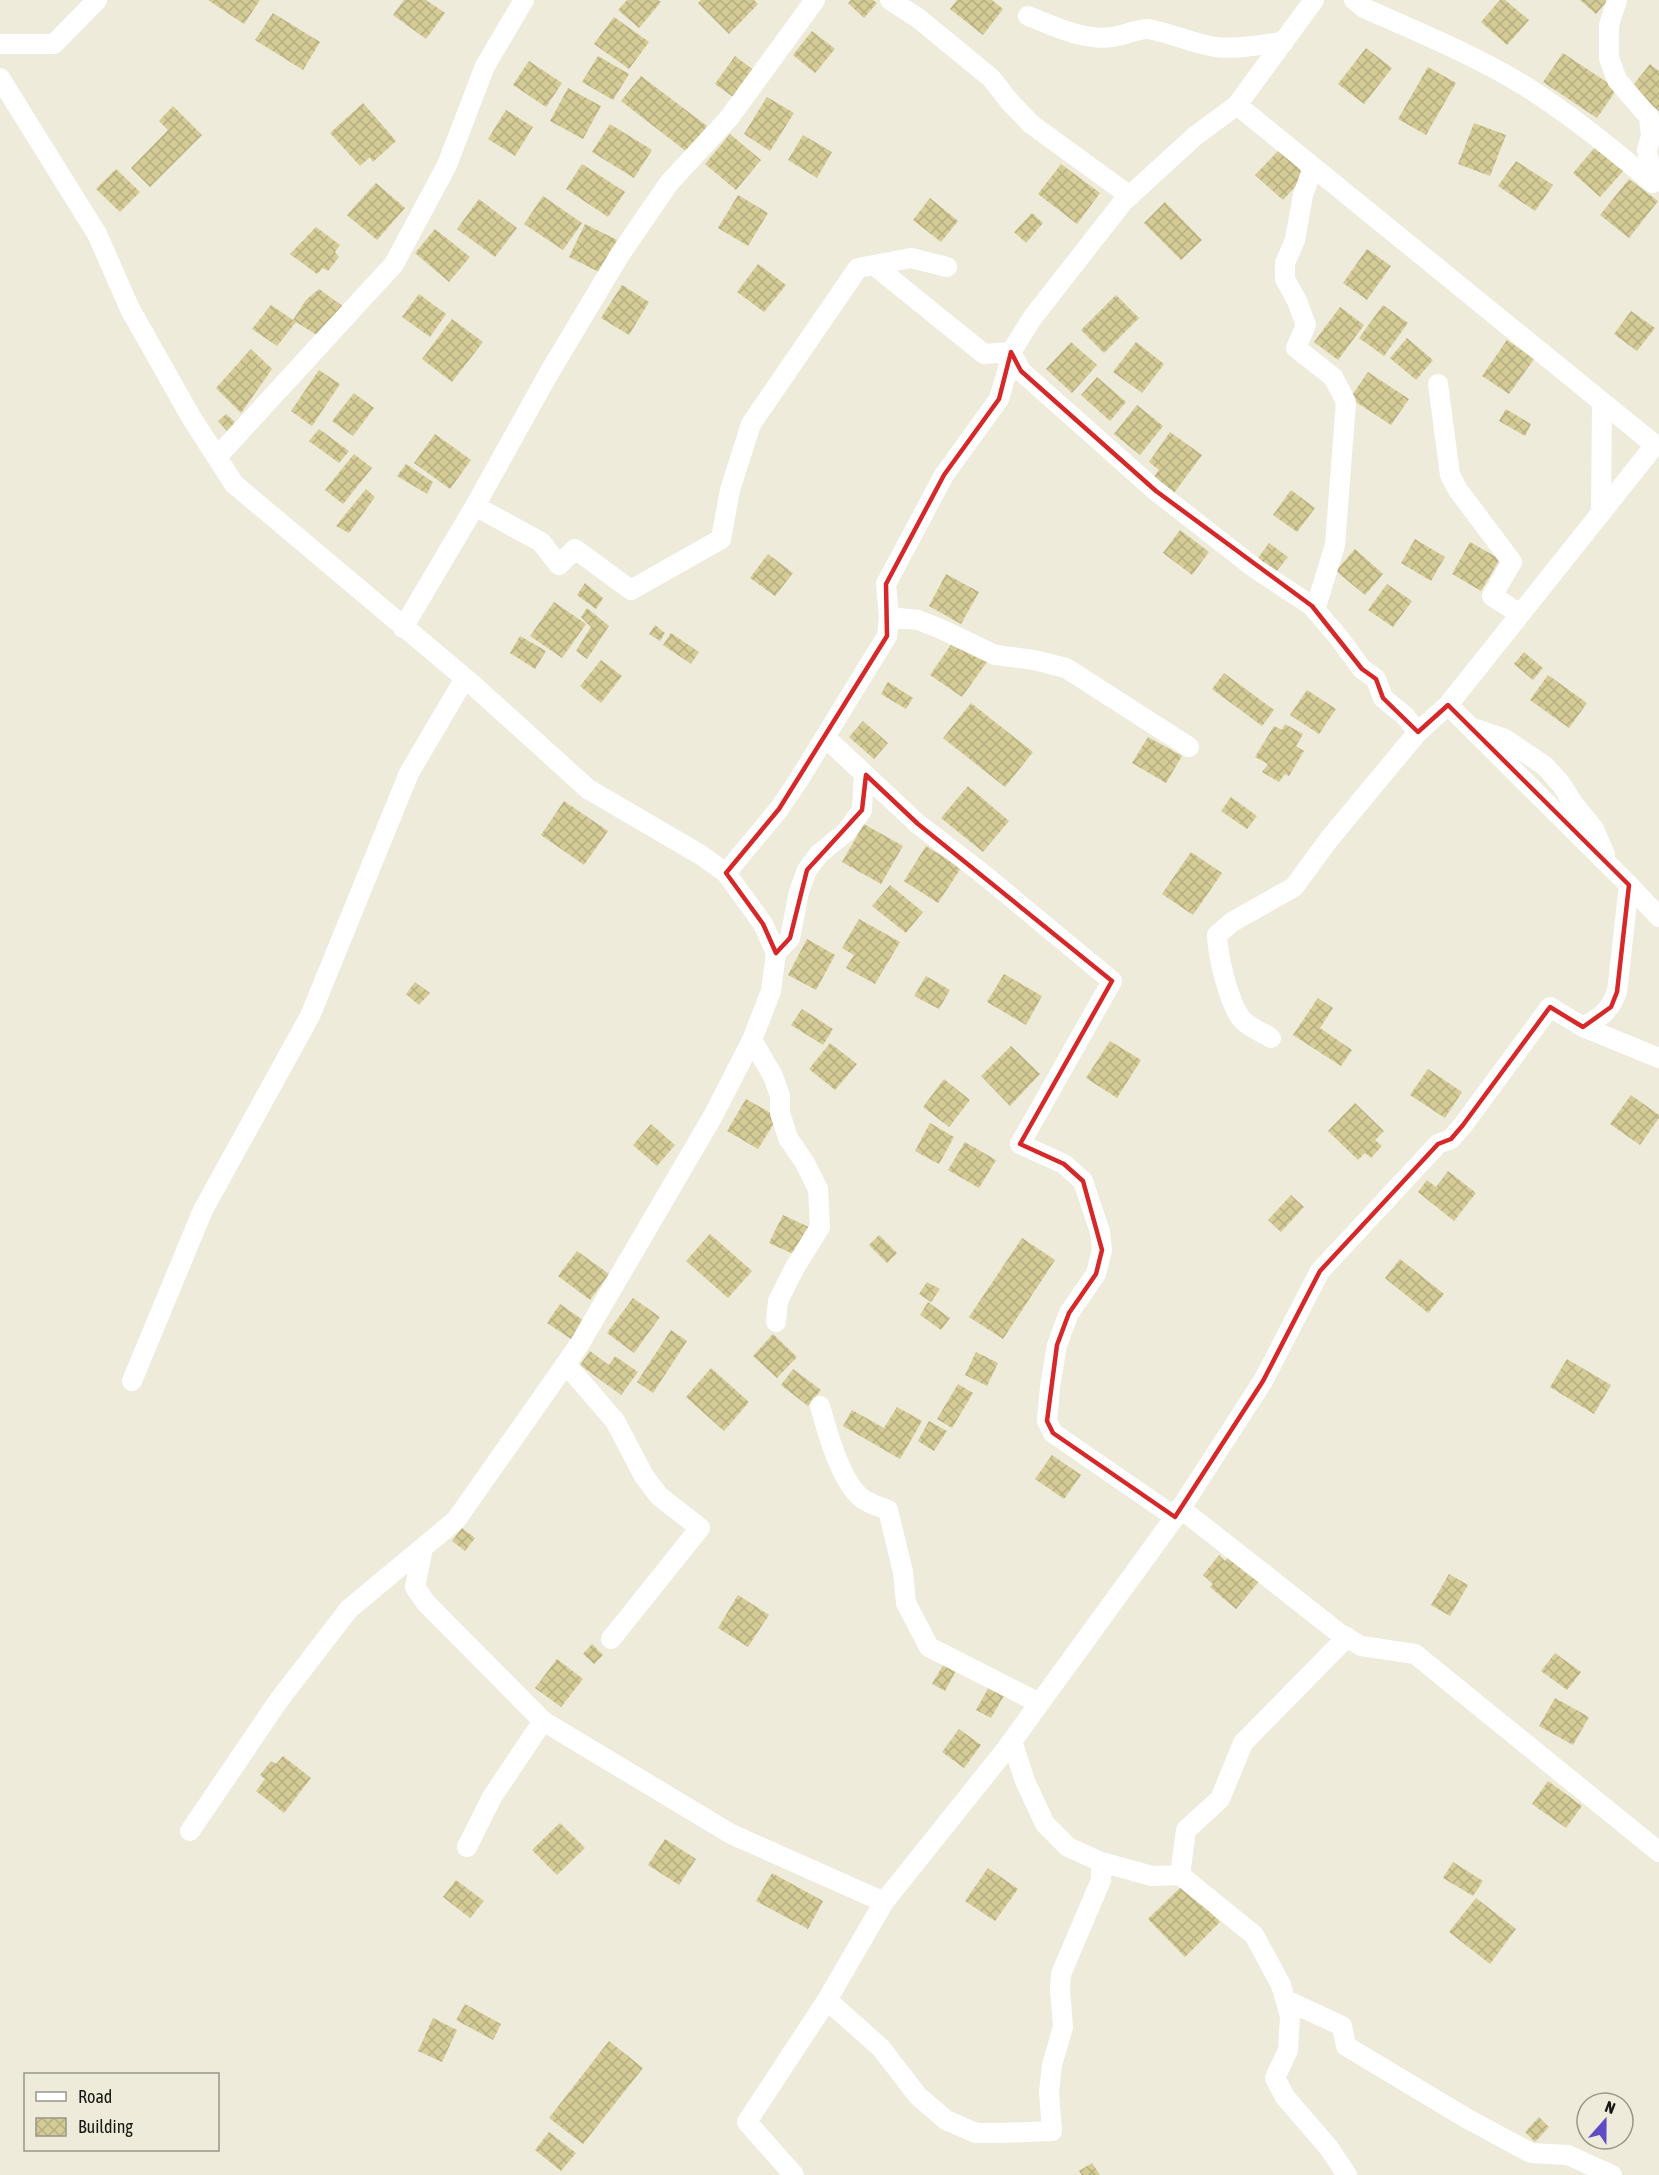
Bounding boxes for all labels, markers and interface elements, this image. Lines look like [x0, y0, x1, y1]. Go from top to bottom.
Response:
legend [24, 2073, 219, 2151]
text: Road [78, 2086, 112, 2107]
north arrow [1575, 2091, 1635, 2151]
text: N [1603, 2097, 1618, 2117]
text: Building [78, 2116, 133, 2137]

